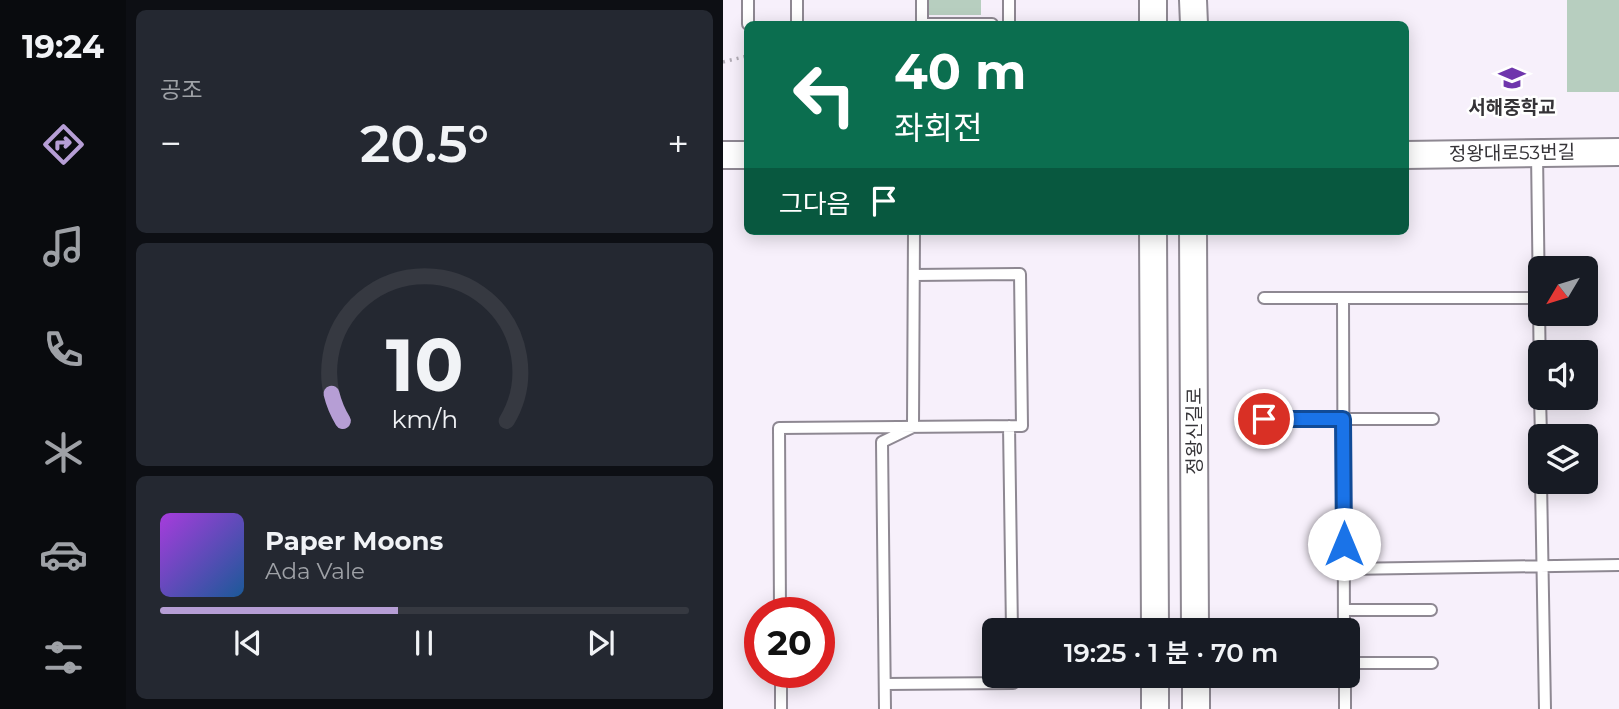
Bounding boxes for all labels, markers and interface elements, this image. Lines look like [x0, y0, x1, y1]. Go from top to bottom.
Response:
text: 19:24 [22, 27, 104, 66]
text: 40 m [894, 42, 1026, 101]
icon: left [779, 49, 870, 140]
school or university icon: 서해중학교 [1497, 63, 1527, 93]
text: 공조 [160, 76, 202, 104]
place label: 서해중학교 [1468, 96, 1556, 119]
text: 좌회전 [894, 108, 982, 147]
text: 20.5° [360, 112, 489, 175]
icon: directions [39, 120, 88, 169]
text: − [160, 120, 182, 167]
text: + [667, 120, 689, 167]
street label: 정왕대로53번길 [1449, 140, 1575, 166]
icon: arrive [865, 182, 903, 220]
text: 그다음 [779, 188, 851, 220]
icon: music [39, 222, 88, 271]
north arrow [1528, 256, 1598, 326]
map controls [1528, 256, 1598, 494]
text: 10 [386, 321, 463, 409]
icon: phone [39, 325, 88, 374]
button: sound [1528, 340, 1598, 410]
street label: 정왕신길로 [1183, 387, 1206, 475]
pin [1234, 389, 1294, 449]
icon: arrive [1245, 400, 1283, 438]
text: km/h [391, 403, 458, 433]
button: layers [1528, 424, 1598, 494]
icon: climate [39, 428, 88, 477]
position arrow [1307, 507, 1381, 581]
text: Paper Moons [265, 525, 443, 557]
icon: car [39, 530, 88, 579]
text: Ada Vale [265, 557, 365, 585]
speed limit sign: 20 [744, 597, 835, 688]
icon: previous [229, 624, 267, 662]
icon: pause [405, 624, 443, 662]
icon: next [582, 624, 620, 662]
icon: filters [39, 633, 88, 682]
text: 19:25 · 1 분 · 70 m [1064, 637, 1278, 669]

